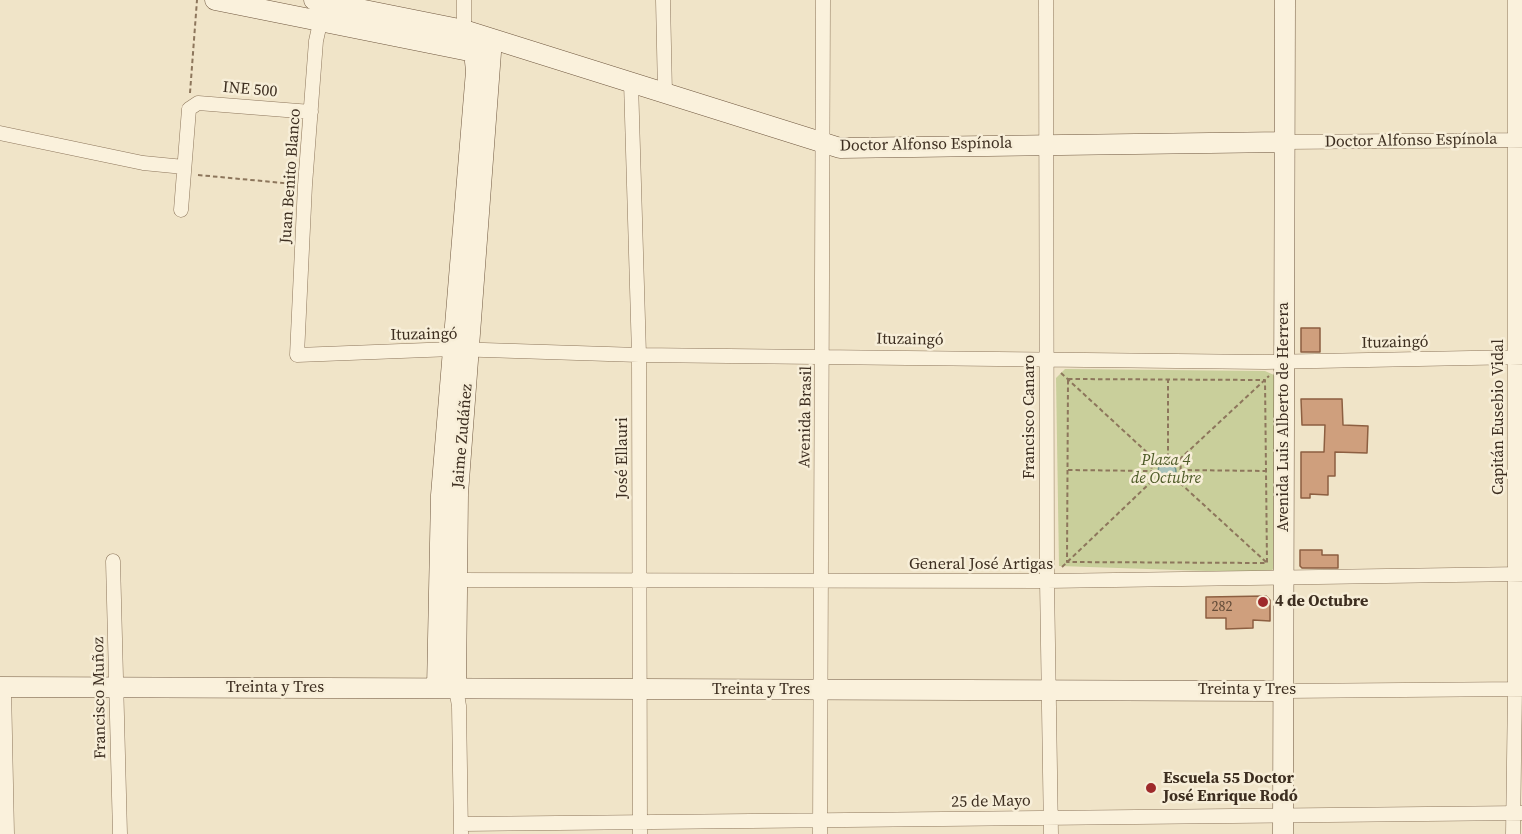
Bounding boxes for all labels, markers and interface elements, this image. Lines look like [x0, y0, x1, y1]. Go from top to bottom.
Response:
street label: INE 500 [222, 78, 278, 102]
street label: Juan Benito Blanco [277, 108, 305, 244]
street label: Doctor Alfonso Espínola [1324, 130, 1498, 152]
street label: Doctor Alfonso Espínola [839, 134, 1013, 156]
street label: Avenida Luis Alberto de Herrera [1274, 302, 1294, 532]
street label: Ituzaingó [390, 325, 458, 345]
street label: Ituzaingó [876, 330, 944, 350]
street label: Ituzaingó [1361, 333, 1429, 353]
street label: Capitán Eusebio Vidal [1489, 339, 1509, 495]
street label: Francisco Canaro [1020, 355, 1040, 479]
street label: Avenida Brasil [796, 366, 816, 468]
street label: Jaime Zudáñez [449, 383, 477, 489]
street label: José Ellauri [613, 417, 633, 499]
park label: Plaza 4 de Octubre [1131, 451, 1201, 489]
street label: General José Artigas [909, 555, 1053, 575]
place label: 4 de Octubre [1275, 592, 1368, 612]
marker: 4 de Octubre [1256, 595, 1270, 609]
house number: 282 [1212, 599, 1232, 615]
street label: Francisco Muñoz [89, 637, 111, 759]
street label: Treinta y Tres [226, 678, 324, 698]
street label: Treinta y Tres [712, 680, 810, 700]
street label: Treinta y Tres [1198, 680, 1296, 700]
place label: Escuela 55 Doctor José Enrique Rodó [1163, 769, 1298, 807]
marker: Escuela 55 Doctor José Enrique Rodó [1144, 781, 1158, 795]
street label: 25 de Mayo [951, 792, 1031, 812]

